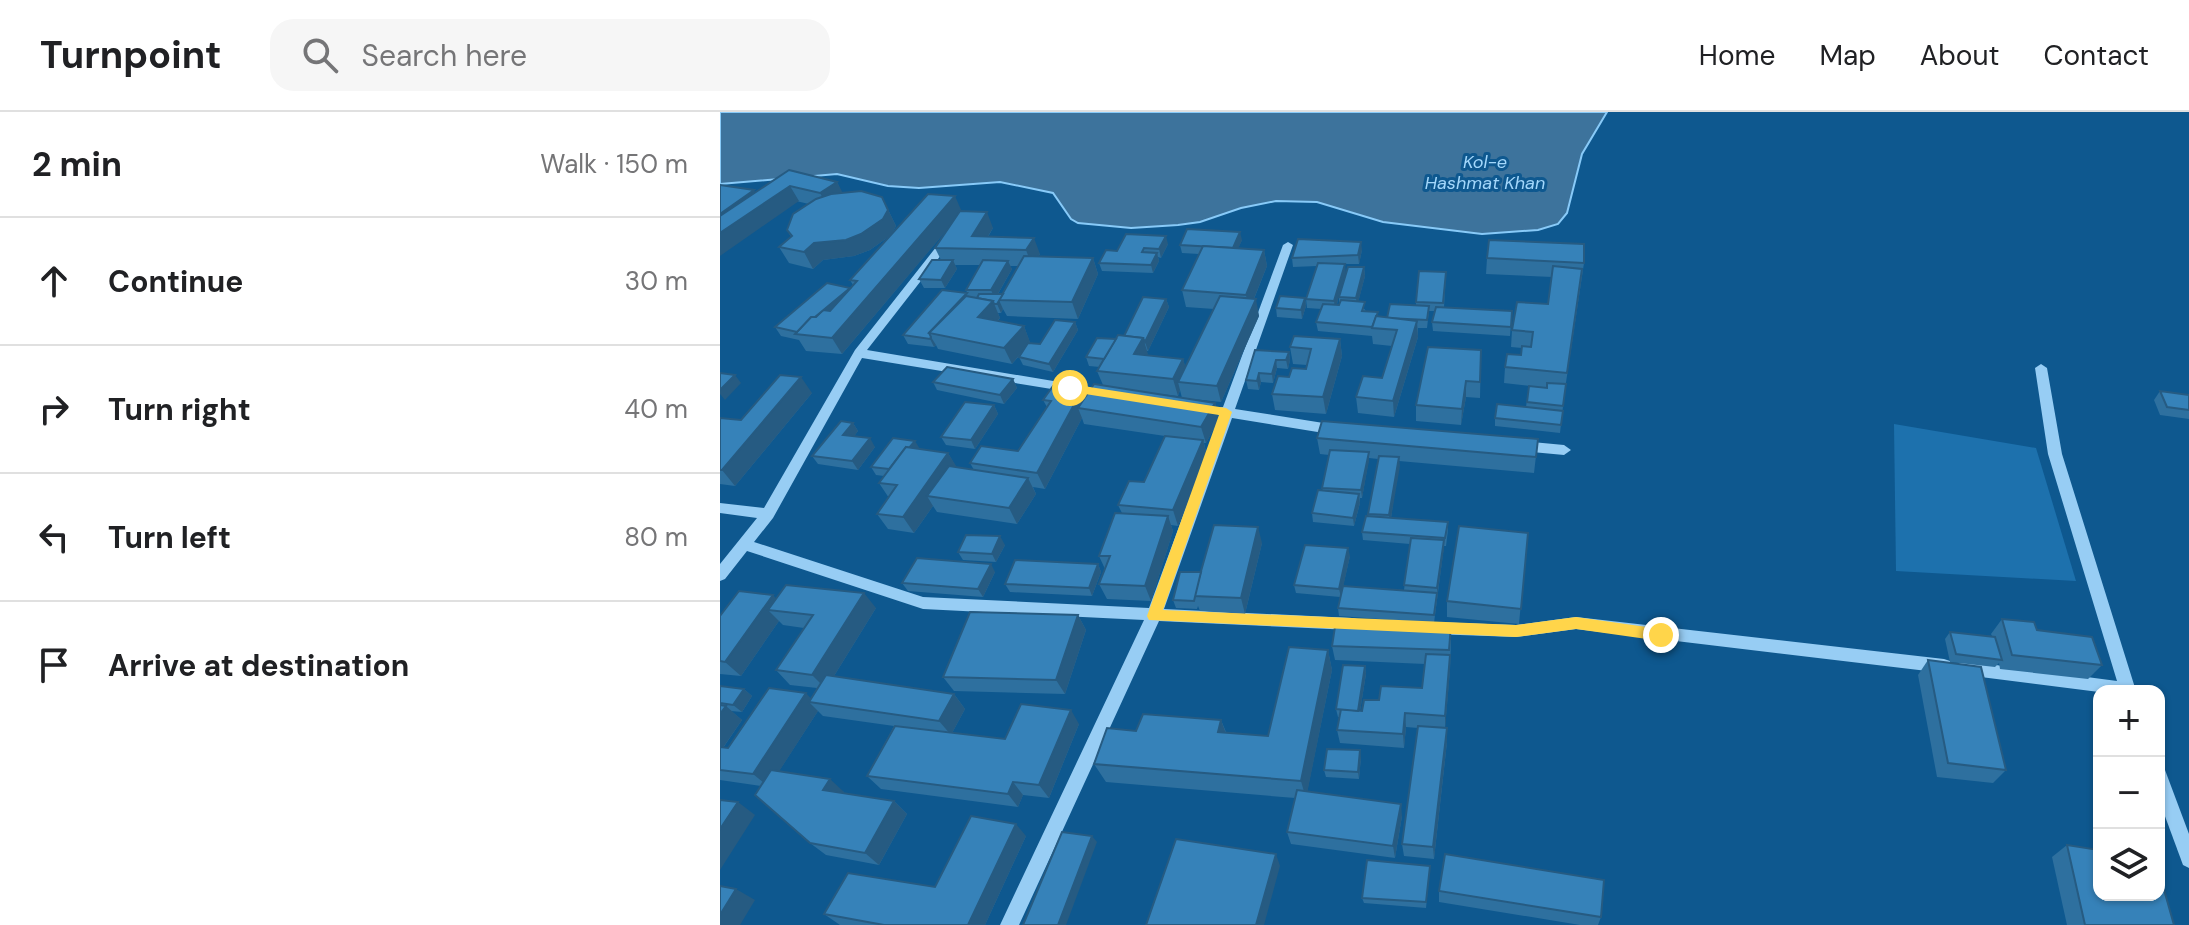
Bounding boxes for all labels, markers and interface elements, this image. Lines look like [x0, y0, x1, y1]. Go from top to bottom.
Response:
search box [270, 19, 830, 91]
text: Turnpoint [40, 30, 222, 80]
icon: search [298, 33, 342, 77]
text: Search here [362, 36, 527, 75]
text: Home [1699, 37, 1775, 74]
text: Map [1819, 37, 1876, 74]
text: About [1920, 37, 1999, 74]
text: Contact [2043, 37, 2149, 74]
text: 2 min [32, 142, 122, 187]
text: Walk · 150 m [540, 147, 688, 181]
water label: Kol-e Hashmat Khan [1425, 150, 1545, 195]
icon: ahead [32, 259, 76, 303]
text: Continue [108, 262, 243, 301]
text: 30 m [625, 264, 688, 298]
route start [1052, 370, 1088, 406]
icon: right [32, 387, 76, 431]
text: Turn right [108, 390, 251, 429]
text: 40 m [624, 392, 688, 426]
icon: left [32, 515, 76, 559]
text: Turn left [108, 518, 231, 557]
text: 80 m [624, 520, 688, 554]
route end [1643, 617, 1679, 653]
icon: arrive [32, 643, 76, 687]
text: Arrive at destination [108, 646, 409, 685]
map controls [2093, 685, 2165, 901]
button: + [2093, 685, 2165, 757]
button: − [2093, 757, 2165, 829]
button: layers [2093, 829, 2165, 901]

